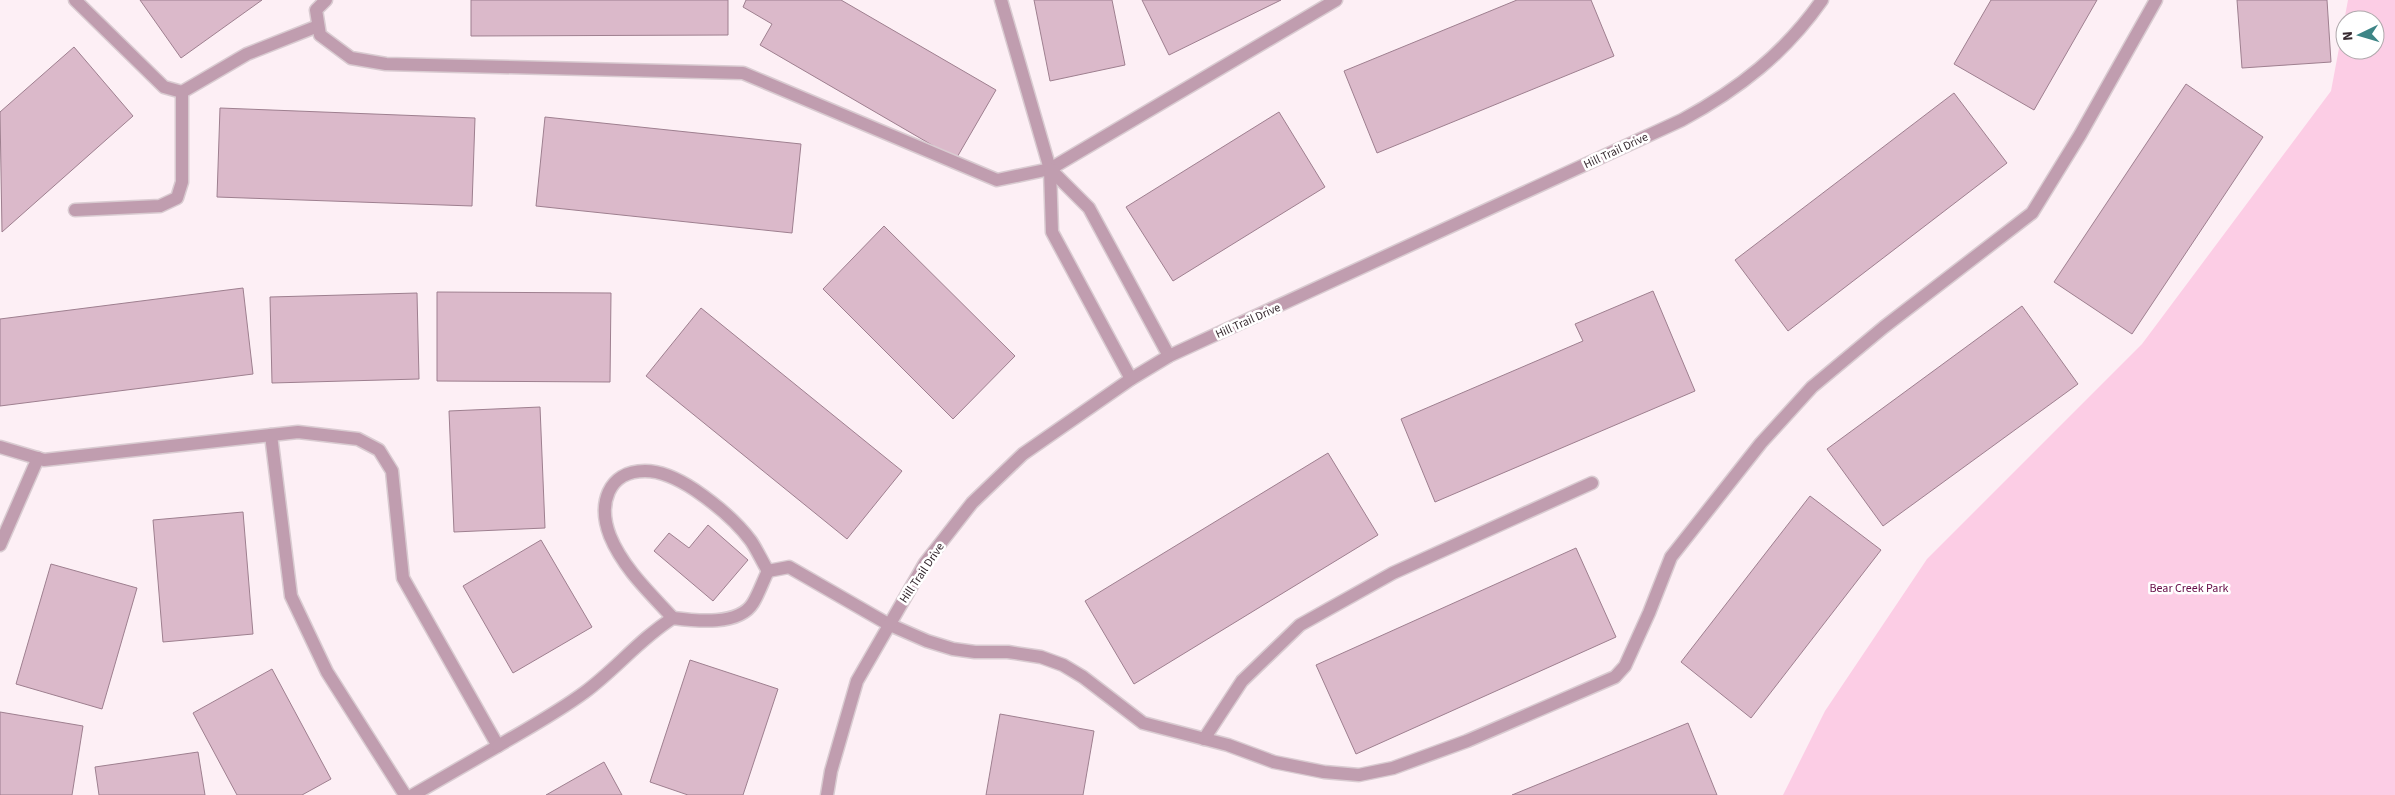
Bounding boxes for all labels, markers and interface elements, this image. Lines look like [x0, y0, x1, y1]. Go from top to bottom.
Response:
north arrow [2335, 10, 2385, 60]
text: N [2338, 31, 2358, 42]
street label: Hill Trail Drive [1581, 129, 1651, 173]
street label: Hill Trail Drive [1213, 299, 1283, 343]
street label: Hill Trail Drive [896, 539, 949, 607]
park label: Bear Creek Park [2149, 580, 2229, 597]

